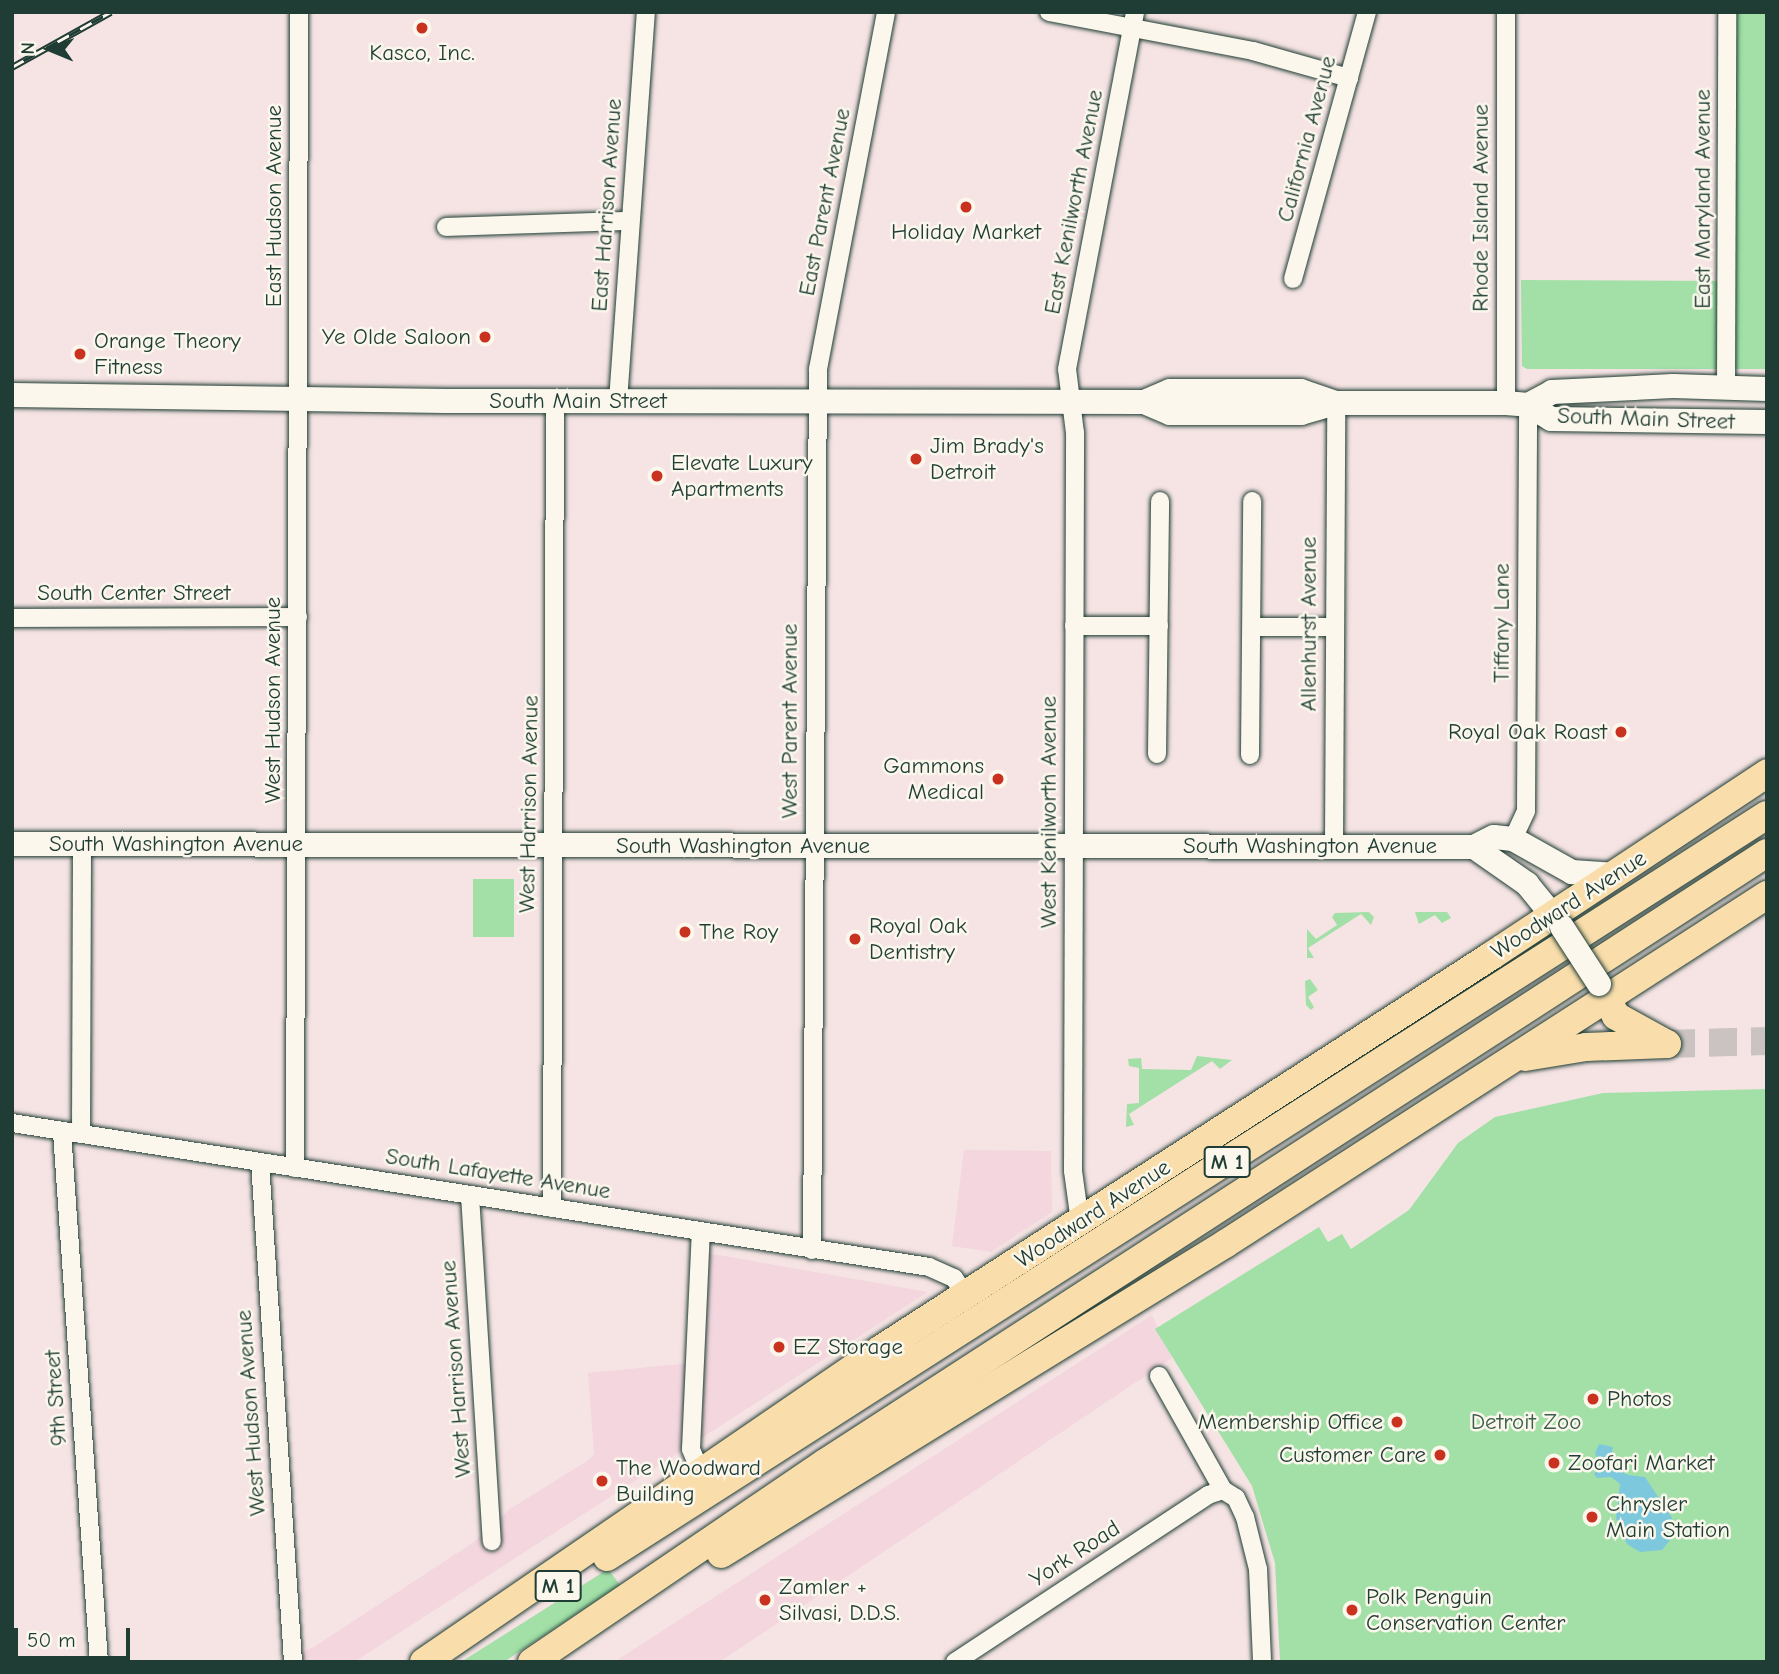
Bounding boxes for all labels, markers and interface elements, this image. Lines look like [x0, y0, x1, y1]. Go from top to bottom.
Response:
north arrow [14, 14, 84, 84]
marker: Kasco, Inc. [414, 20, 430, 36]
place label: Kasco, Inc. [369, 39, 475, 67]
text: N [17, 42, 39, 55]
street label: California Avenue [1272, 53, 1342, 225]
street label: East Kenilworth Avenue [1039, 87, 1109, 317]
street label: East Maryland Avenue [1689, 89, 1717, 309]
street label: East Harrison Avenue [586, 97, 628, 313]
street label: Rhode Island Avenue [1467, 104, 1495, 312]
street label: East Hudson Avenue [260, 105, 288, 307]
street label: East Parent Avenue [793, 106, 857, 298]
marker: Holiday Market [958, 199, 974, 215]
place label: Holiday Market [891, 218, 1041, 246]
place label: Ye Olde Saloon [322, 323, 471, 351]
place label: Orange Theory Fitness [94, 327, 241, 381]
marker: Ye Olde Saloon [477, 329, 493, 345]
marker: Orange Theory Fitness [72, 346, 88, 362]
street label: South Main Street [489, 387, 667, 415]
street label: South Main Street [1557, 402, 1735, 436]
place label: Jim Brady's Detroit [930, 432, 1044, 486]
place label: Elevate Luxury Apartments [671, 449, 813, 503]
marker: Jim Brady's Detroit [908, 451, 924, 467]
marker: Elevate Luxury Apartments [649, 468, 665, 484]
street label: Allenhurst Avenue [1295, 537, 1323, 711]
street label: Tiffany Lane [1488, 563, 1516, 683]
street label: South Center Street [37, 579, 231, 607]
street label: West Hudson Avenue [259, 597, 287, 803]
street label: West Parent Avenue [776, 624, 804, 818]
street label: West Harrison Avenue [513, 695, 545, 913]
street label: West Kenilworth Avenue [1035, 696, 1063, 928]
place label: Royal Oak Roast [1448, 718, 1607, 746]
marker: Royal Oak Roast [1613, 724, 1629, 740]
place label: Gammons Medical [883, 752, 984, 806]
marker: Gammons Medical [990, 771, 1006, 787]
street label: South Washington Avenue [49, 830, 303, 858]
street label: South Washington Avenue [616, 832, 870, 860]
street label: South Washington Avenue [1183, 832, 1437, 860]
street label: Woodward Avenue [1486, 845, 1652, 965]
place label: Royal Oak Dentistry [869, 912, 967, 966]
place label: The Roy [699, 918, 778, 946]
marker: The Roy [677, 924, 693, 940]
marker: Royal Oak Dentistry [847, 931, 863, 947]
street label: South Lafayette Avenue [384, 1143, 612, 1205]
road number: M 1 [1202, 1144, 1252, 1180]
street label: Woodward Avenue [1010, 1154, 1176, 1274]
street label: West Harrison Avenue [435, 1259, 477, 1479]
street label: West Hudson Avenue [230, 1309, 272, 1517]
place label: EZ Storage [793, 1333, 903, 1361]
marker: EZ Storage [771, 1339, 787, 1355]
street label: 9th Street [39, 1349, 73, 1447]
place label: Photos [1607, 1385, 1672, 1413]
marker: Photos [1585, 1391, 1601, 1407]
place label: Membership Office [1198, 1408, 1383, 1436]
park label: Detroit Zoo [1471, 1408, 1581, 1436]
marker: Membership Office [1389, 1414, 1405, 1430]
place label: Customer Care [1279, 1441, 1426, 1469]
marker: Customer Care [1432, 1447, 1448, 1463]
place label: Zoofari Market [1568, 1449, 1715, 1477]
place label: The Woodward Building [616, 1454, 761, 1508]
marker: Zoofari Market [1546, 1455, 1562, 1471]
marker: The Woodward Building [594, 1473, 610, 1489]
place label: Chrysler Main Station [1606, 1490, 1730, 1544]
marker: Chrysler Main Station [1584, 1509, 1600, 1525]
street label: York Road [1025, 1515, 1125, 1593]
road number: M 1 [534, 1568, 582, 1604]
place label: Zamler + Silvasi, D.D.S. [779, 1573, 900, 1627]
place label: Polk Penguin Conservation Center [1366, 1583, 1565, 1637]
marker: Zamler + Silvasi, D.D.S. [757, 1592, 773, 1608]
marker: Polk Penguin Conservation Center [1344, 1602, 1360, 1618]
scale bar [18, 1614, 133, 1658]
text: 50 m [27, 1628, 76, 1652]

